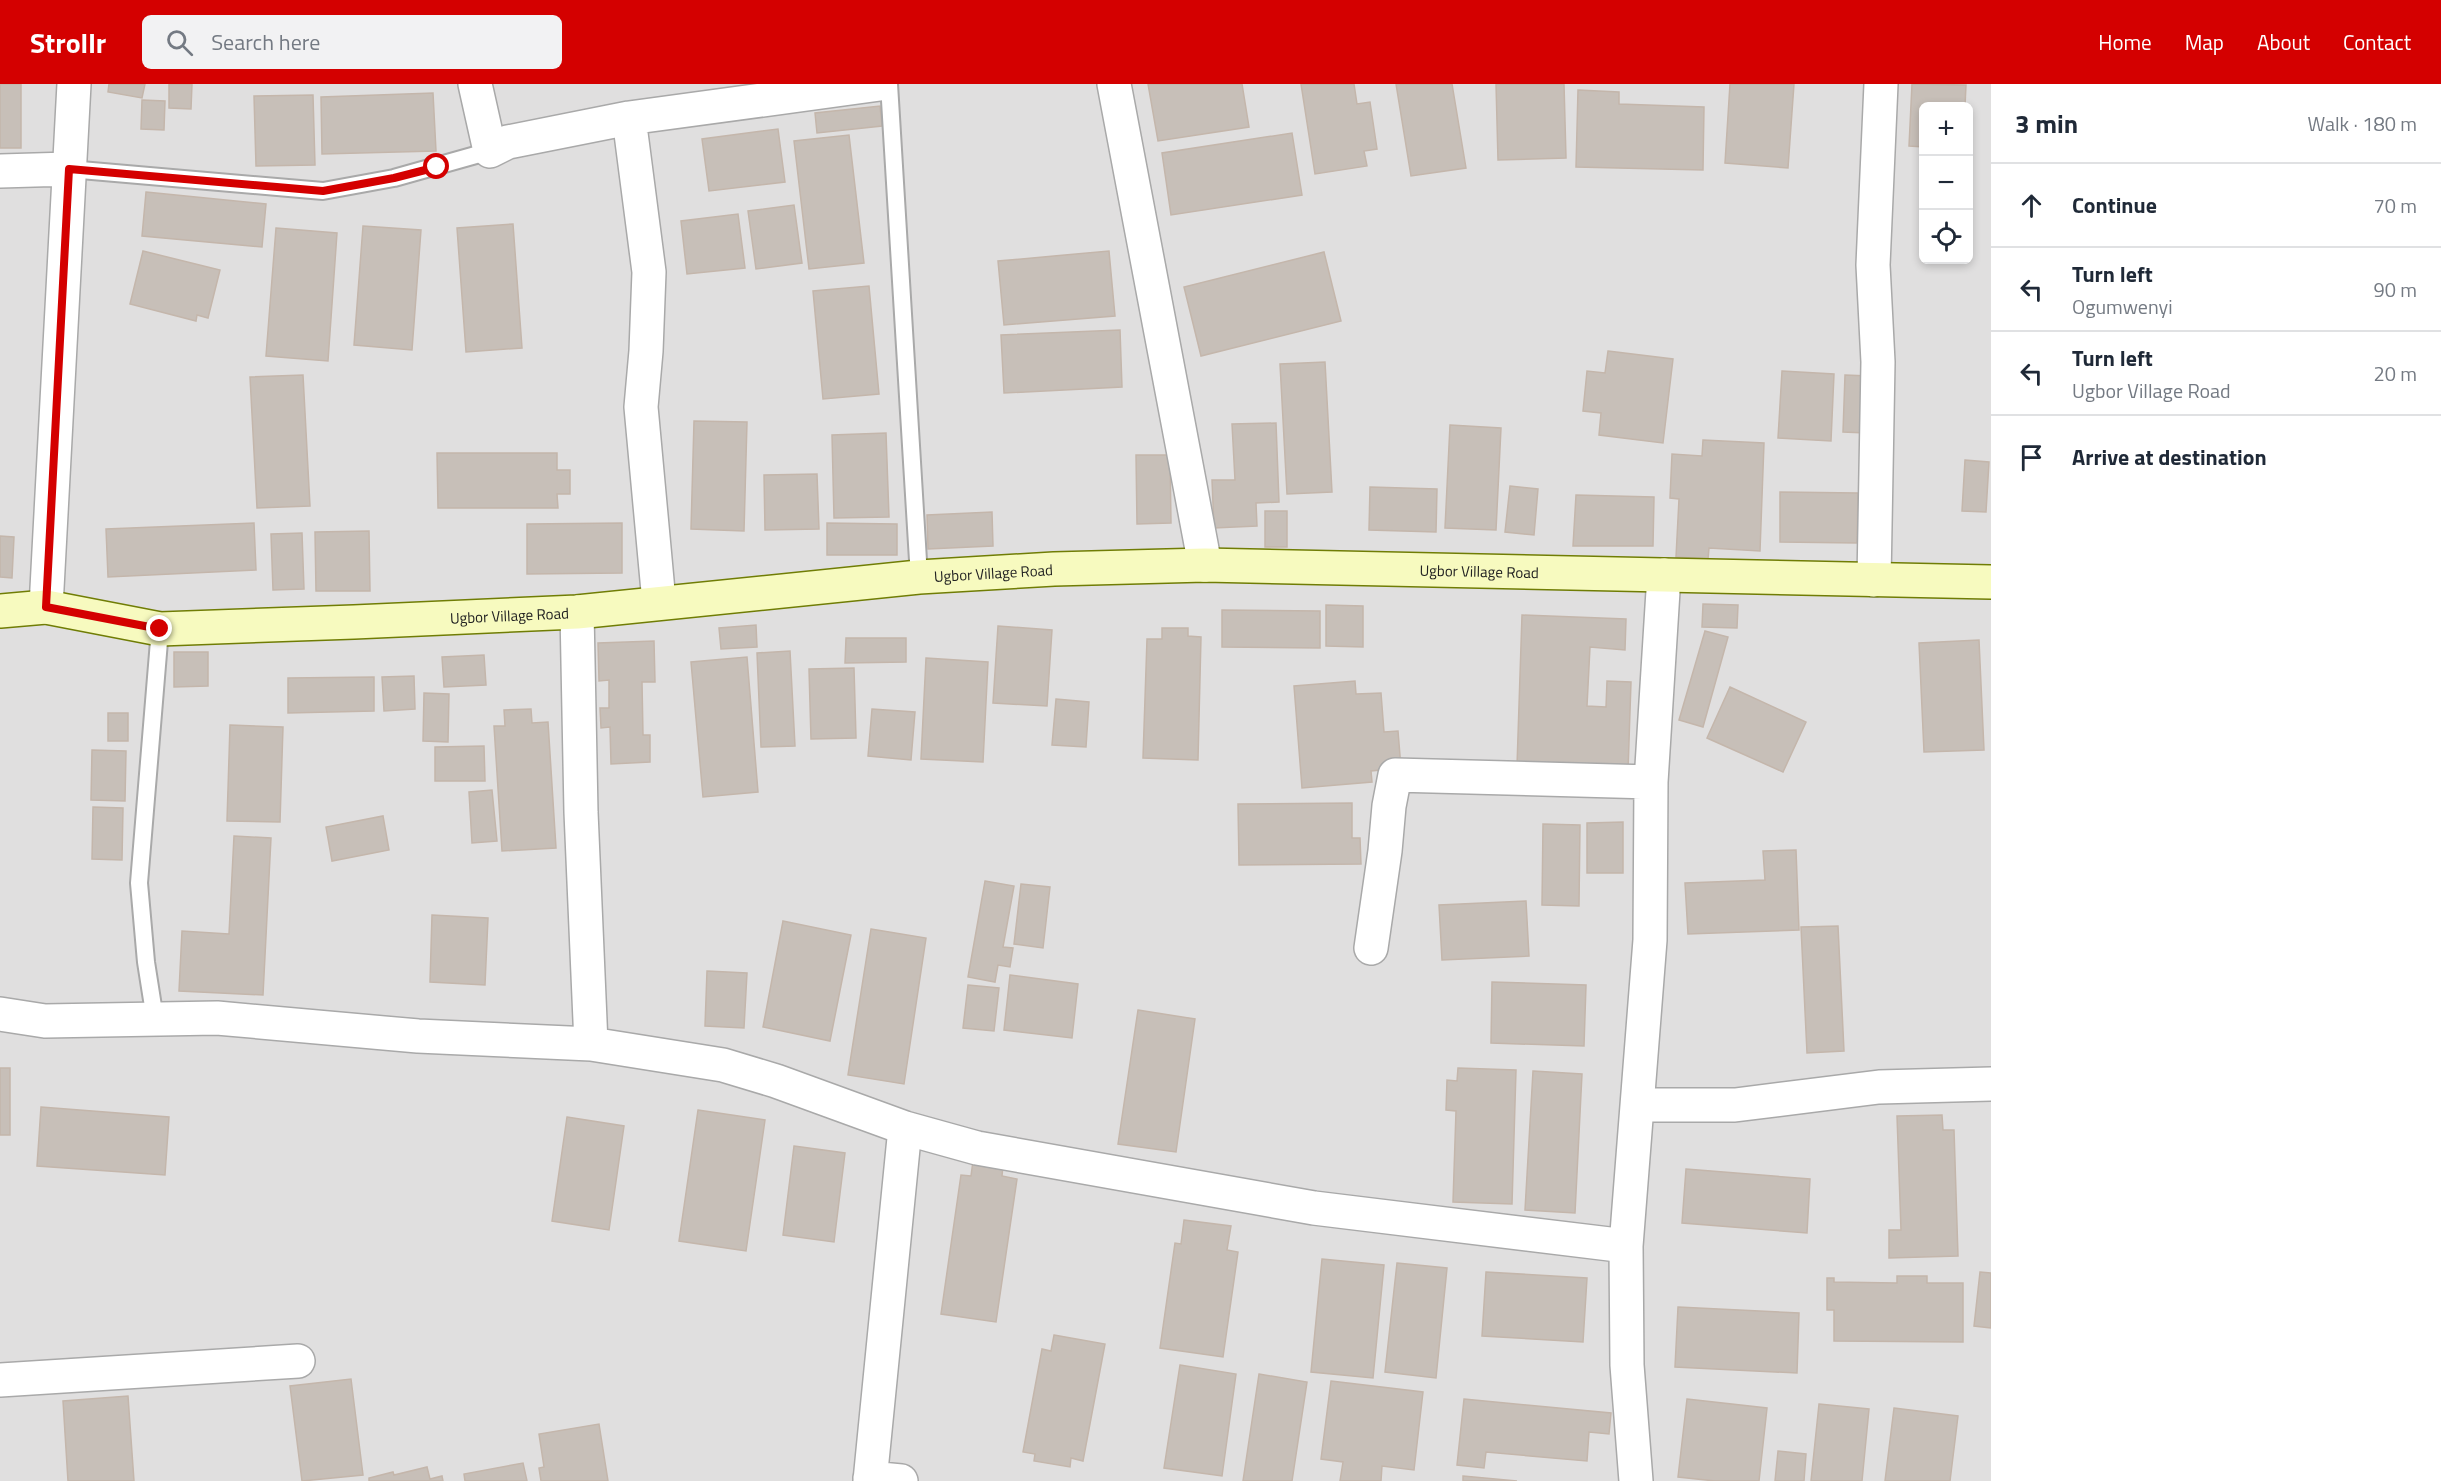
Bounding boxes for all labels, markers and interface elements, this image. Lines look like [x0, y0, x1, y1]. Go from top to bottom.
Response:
search box [142, 15, 562, 69]
text: Strollr [30, 21, 106, 64]
text: Search here [211, 25, 320, 59]
icon: search [163, 26, 196, 59]
text: Home [2098, 26, 2152, 58]
text: Map [2185, 26, 2224, 58]
text: About [2257, 26, 2310, 58]
text: Contact [2343, 26, 2411, 58]
map controls [1919, 102, 1973, 264]
button: + [1919, 102, 1973, 156]
text: 3 min [2015, 104, 2078, 143]
text: Walk · 180 m [2308, 108, 2417, 139]
route start [423, 153, 449, 179]
button: − [1919, 156, 1973, 210]
text: Continue [2072, 188, 2157, 222]
icon: ahead [2015, 189, 2048, 222]
text: 70 m [2373, 190, 2417, 221]
button: locate [1919, 210, 1973, 264]
text: Turn left [2072, 257, 2153, 291]
icon: left [2015, 273, 2048, 306]
text: 90 m [2373, 274, 2417, 305]
text: Ogumwenyi [2072, 291, 2173, 322]
text: Turn left [2072, 341, 2153, 375]
icon: left [2015, 357, 2048, 390]
text: 20 m [2373, 358, 2417, 389]
text: Ugbor Village Road [2072, 375, 2231, 406]
text: Arrive at destination [2072, 440, 2267, 474]
icon: arrive [2015, 441, 2048, 474]
street label: Ugbor Village Road [933, 558, 1054, 588]
street label: Ugbor Village Road [1419, 558, 1539, 584]
street label: Ugbor Village Road [449, 601, 569, 629]
route end [146, 615, 172, 641]

